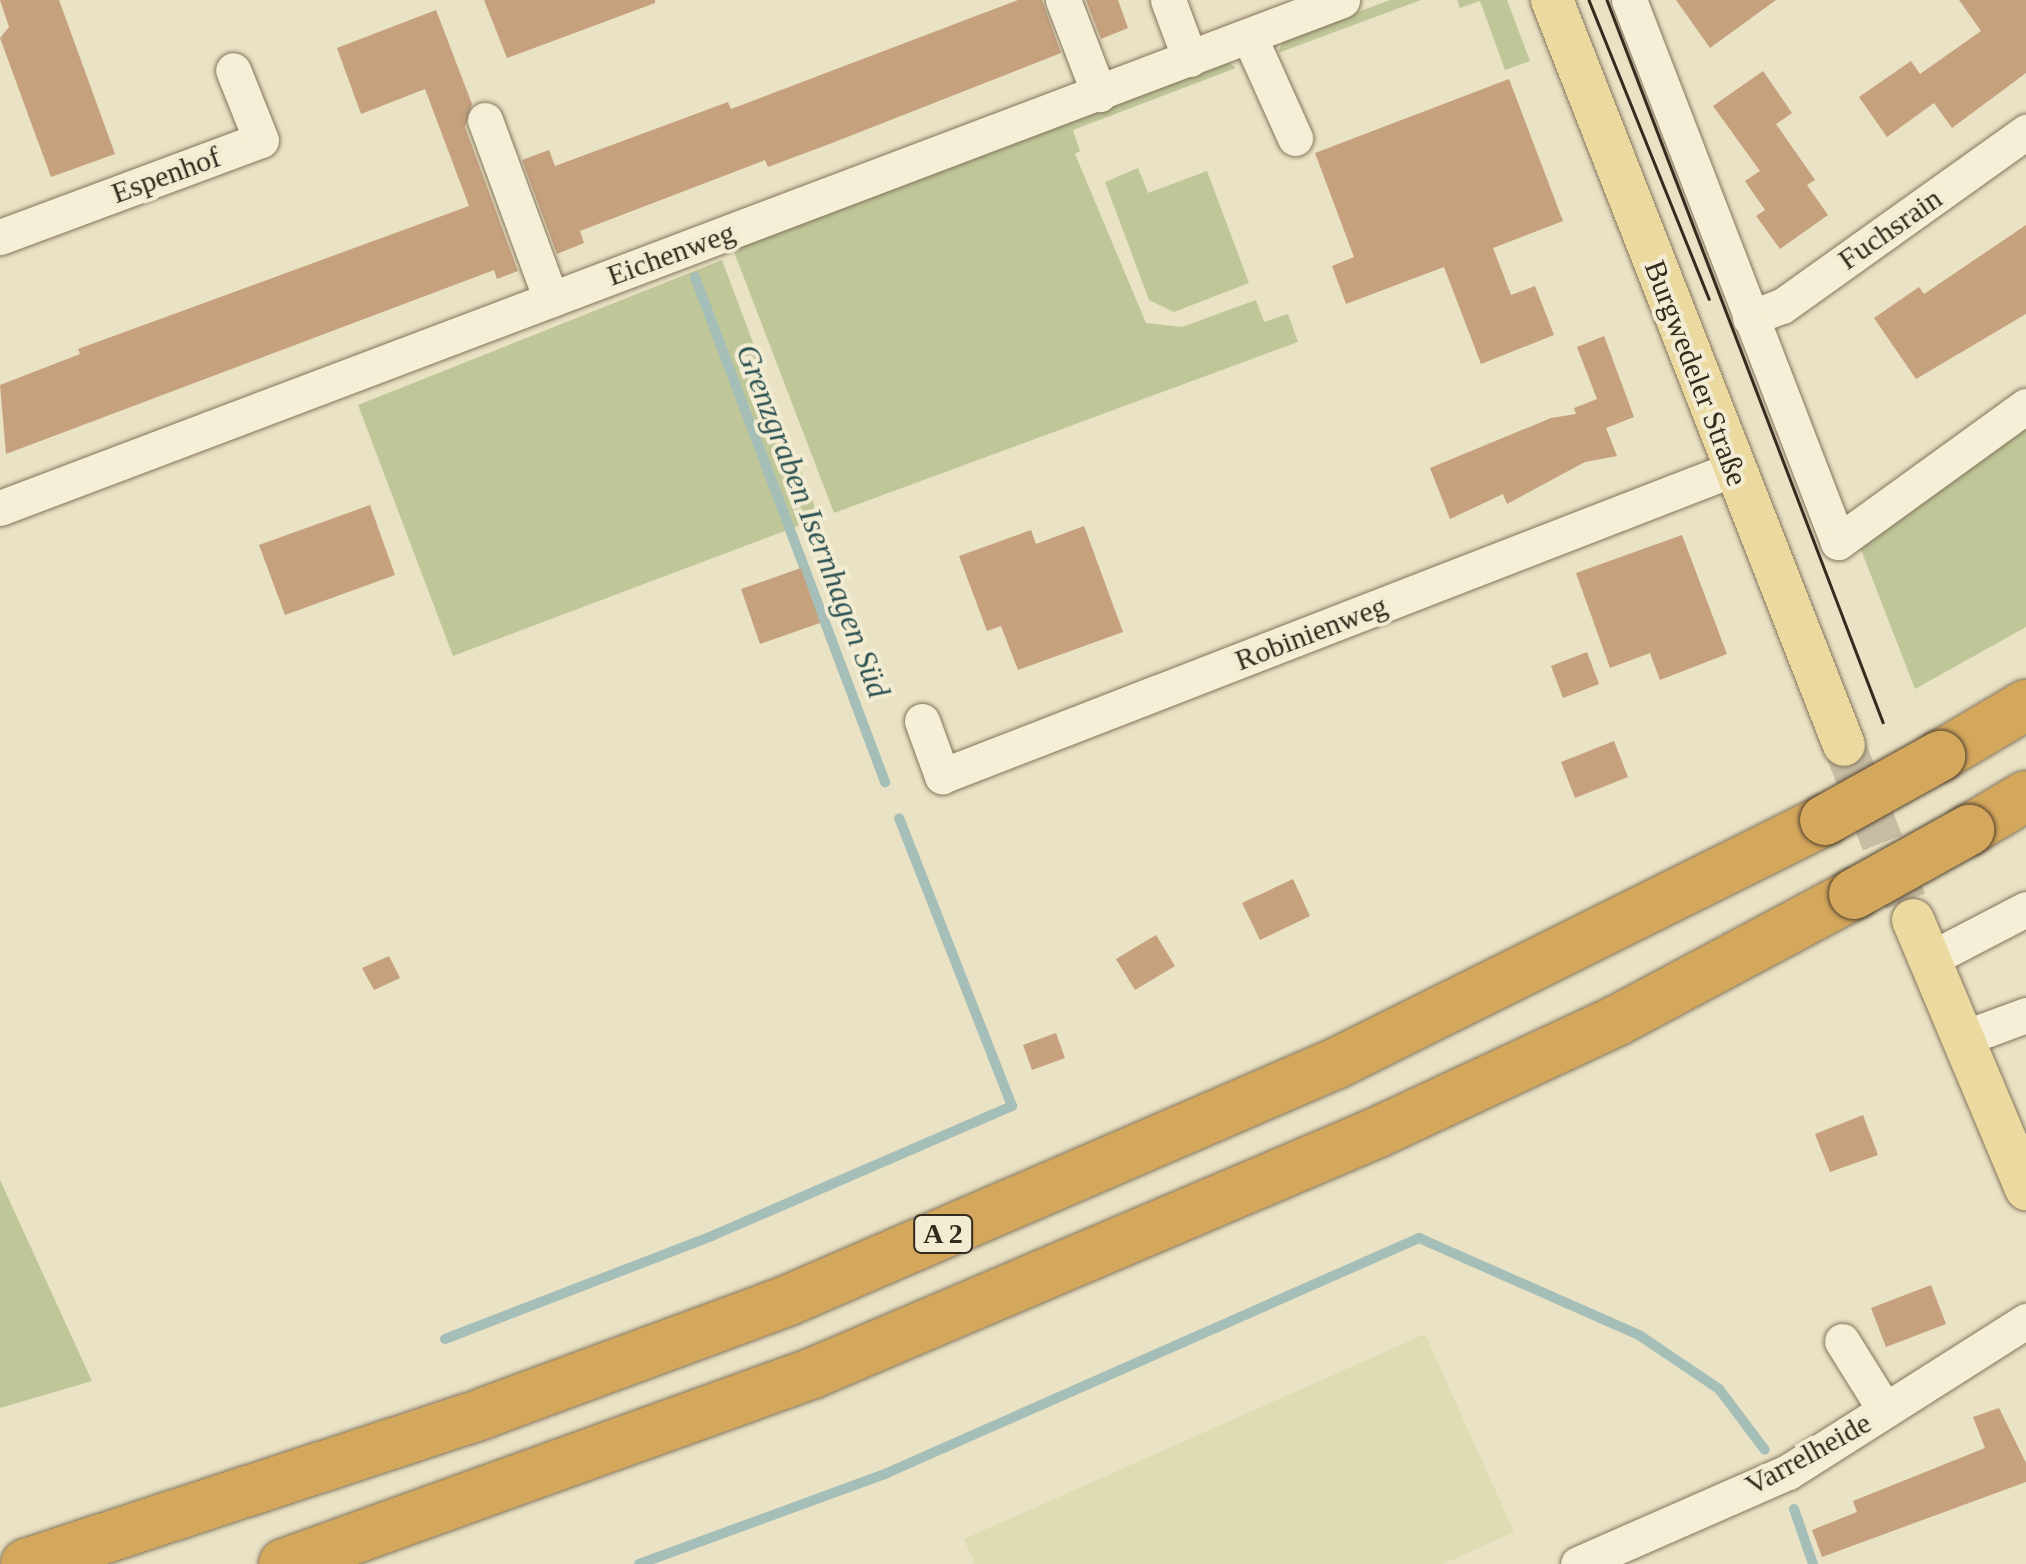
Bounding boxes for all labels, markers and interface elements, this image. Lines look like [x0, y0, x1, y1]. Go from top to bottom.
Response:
street label: Espenhof [107, 139, 225, 211]
street label: Fuchsrain [1831, 180, 1949, 278]
street label: Eichenweg [602, 214, 740, 294]
street label: Burgwedeler Straße [1636, 255, 1756, 491]
water label: Grenzgraben Isernhagen Süd [728, 339, 898, 703]
street label: Robinienweg [1230, 588, 1392, 678]
road number: A 2 [910, 1211, 976, 1257]
street label: Varrelheide [1739, 1405, 1877, 1503]

